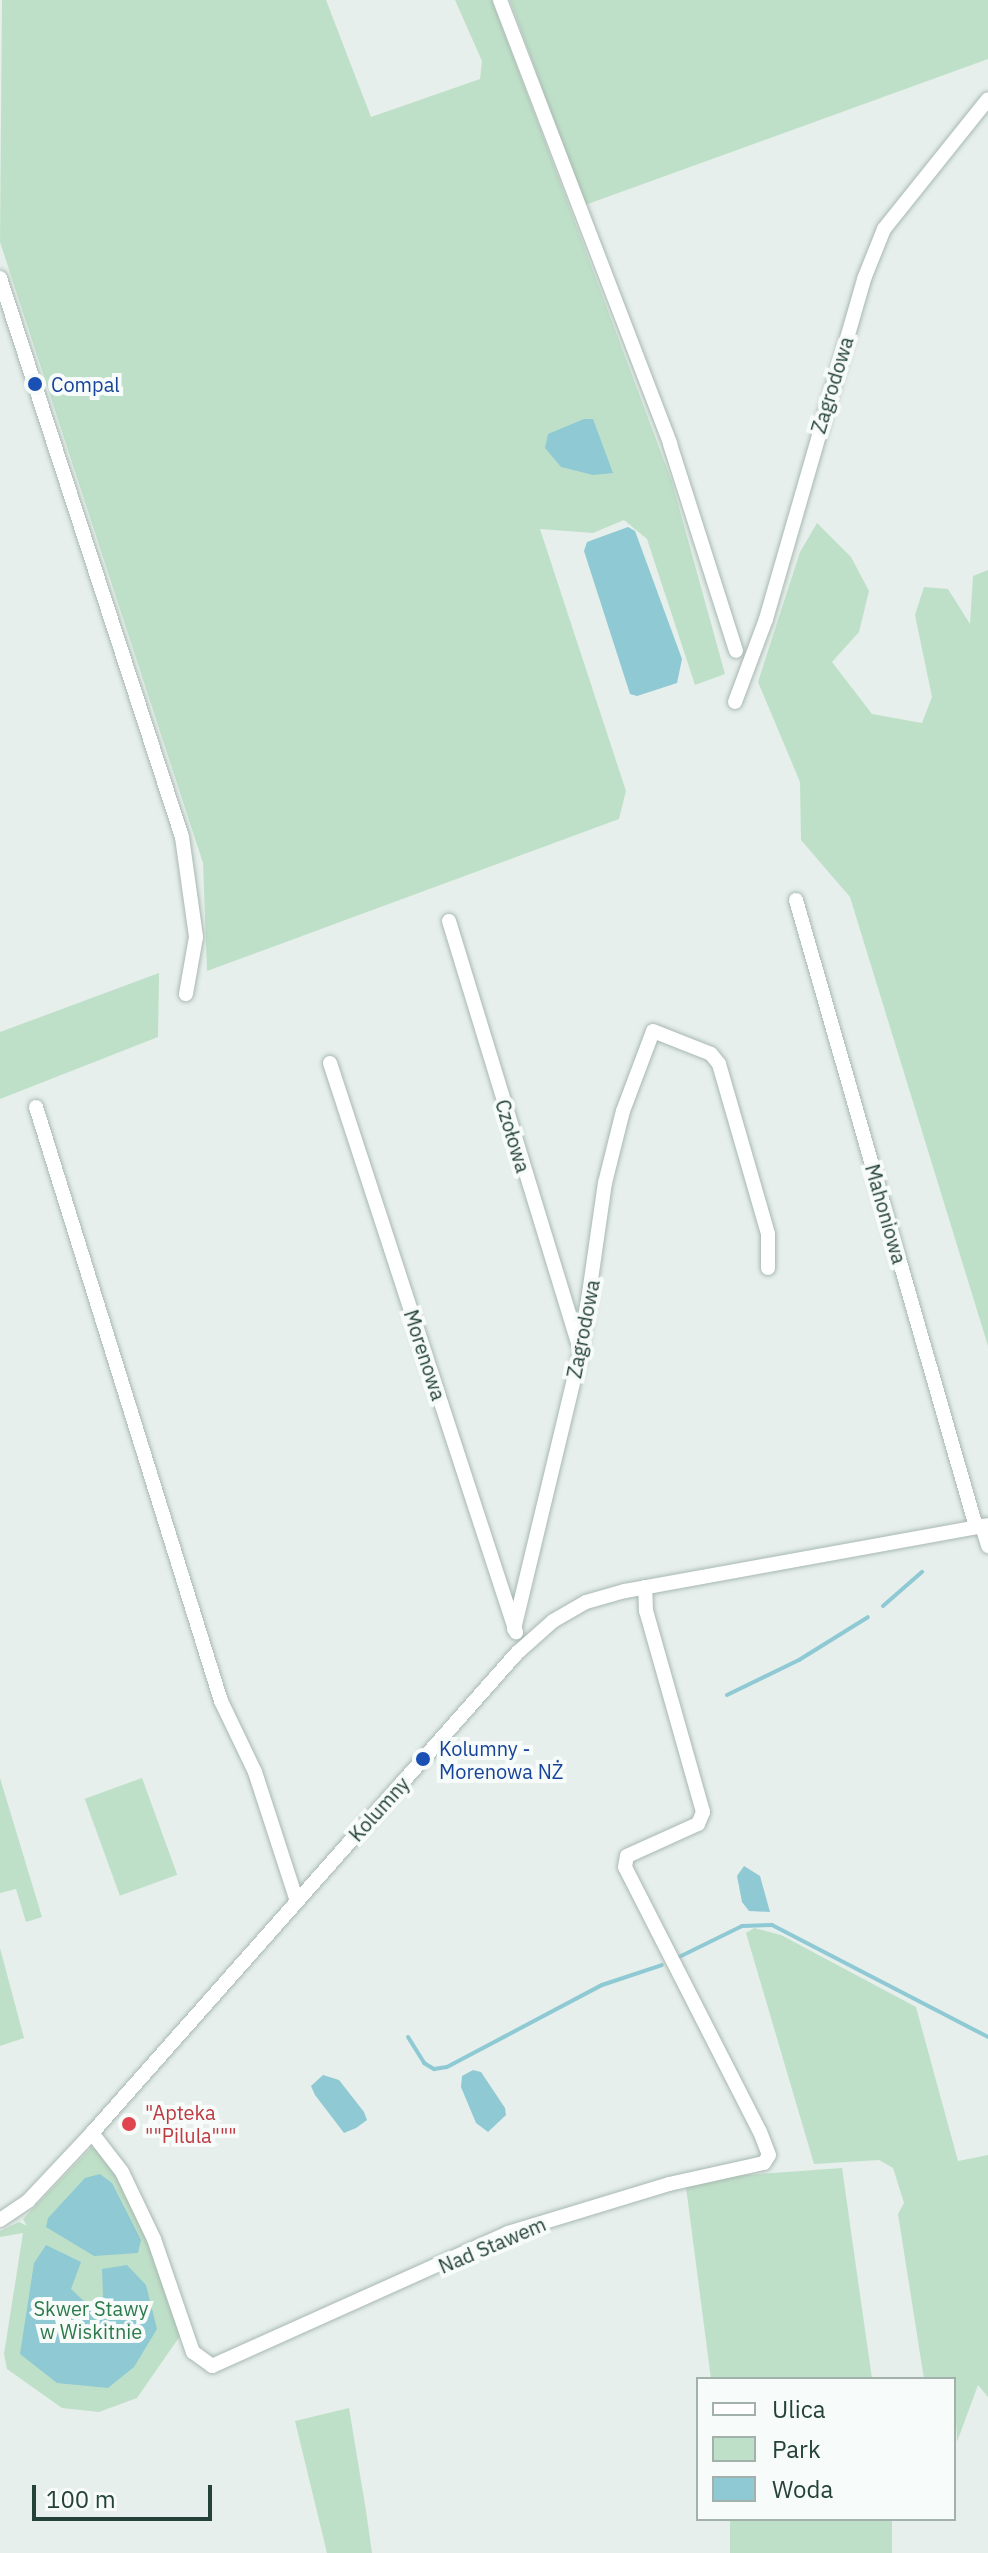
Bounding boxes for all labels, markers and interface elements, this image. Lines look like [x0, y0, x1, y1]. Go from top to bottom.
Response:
street label: Zagrodowa [806, 334, 858, 436]
place label: Compal [51, 372, 120, 396]
marker: Compal [26, 375, 44, 393]
street label: Czołowa [491, 1097, 535, 1175]
street label: Mahoniowa [860, 1161, 912, 1267]
street label: Zagrodowa [562, 1278, 604, 1380]
street label: Morenowa [399, 1307, 451, 1403]
place label: Kolumny - Morenowa NŻ [439, 1736, 563, 1783]
marker: Kolumny - Morenowa NŻ [414, 1750, 432, 1768]
street label: Kolumny [344, 1772, 414, 1846]
place label: "Apteka ""Pilula""" [145, 2100, 237, 2147]
marker: "Apteka ""Pilula""" [120, 2115, 138, 2133]
street label: Nad Stawem [435, 2212, 549, 2278]
park label: Skwer Stawy w Wiskitnie [33, 2297, 149, 2344]
legend [696, 2377, 956, 2521]
text: Ulica [772, 2393, 826, 2425]
text: Park [772, 2433, 821, 2465]
scale bar [36, 2469, 216, 2519]
text: Woda [772, 2473, 833, 2505]
text: 100 m [46, 2483, 116, 2515]

